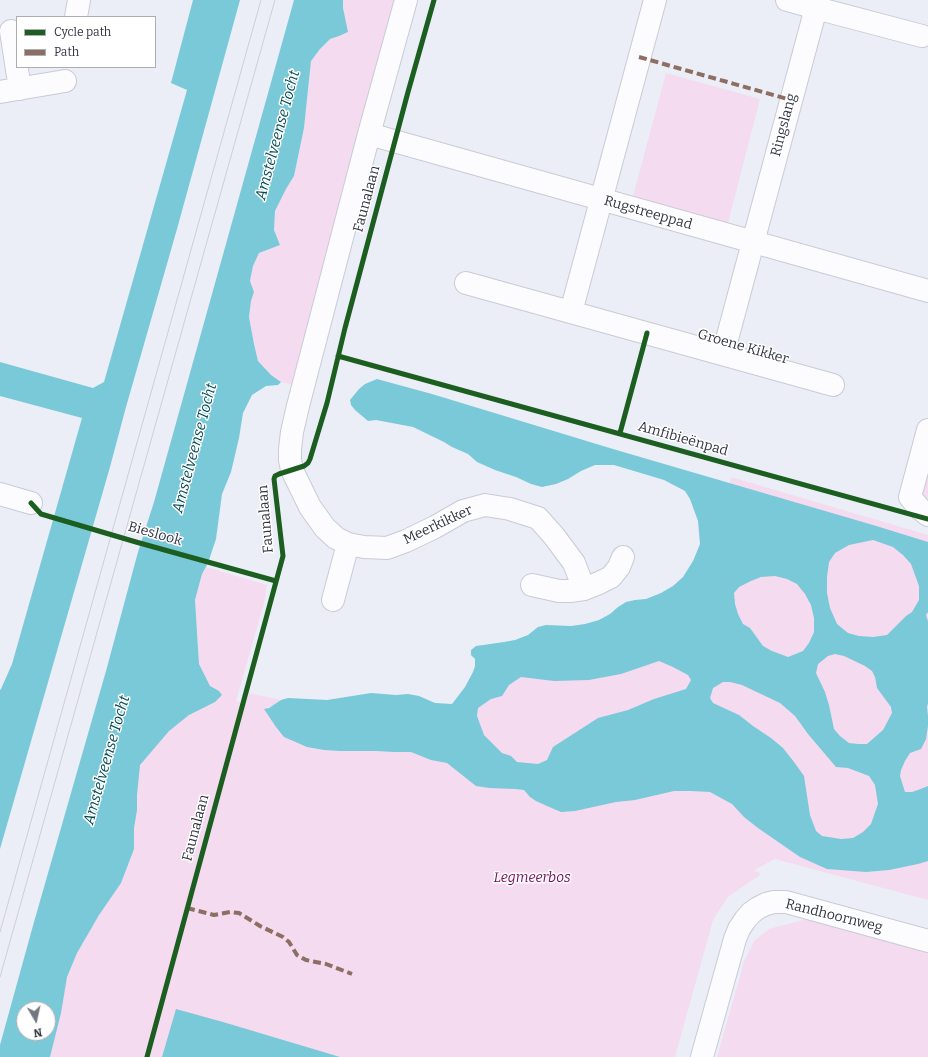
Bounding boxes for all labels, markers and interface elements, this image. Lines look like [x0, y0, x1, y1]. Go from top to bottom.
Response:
legend [16, 16, 156, 68]
text: Cycle path [54, 25, 111, 39]
text: Path [54, 45, 79, 59]
water label: Amstelveense Tocht [252, 68, 304, 202]
street label: Ringslang [768, 92, 800, 158]
street label: Faunalaan [350, 164, 384, 234]
street label: Rugstreeppad [602, 192, 694, 234]
street label: Groene Kikker [695, 326, 791, 368]
water label: Amstelveense Tocht [169, 381, 221, 515]
street label: Amfibieënpad [636, 418, 730, 460]
street label: Faunalaan [255, 484, 277, 554]
street label: Meerkikker [401, 502, 475, 548]
street label: Bieslook [126, 518, 184, 550]
water label: Amstelveense Tocht [80, 693, 134, 827]
street label: Faunalaan [179, 793, 213, 863]
park label: Legmeerbos [493, 870, 571, 886]
street label: Randhoornweg [784, 896, 884, 936]
north arrow [16, 1001, 56, 1041]
text: N [33, 1025, 43, 1039]

